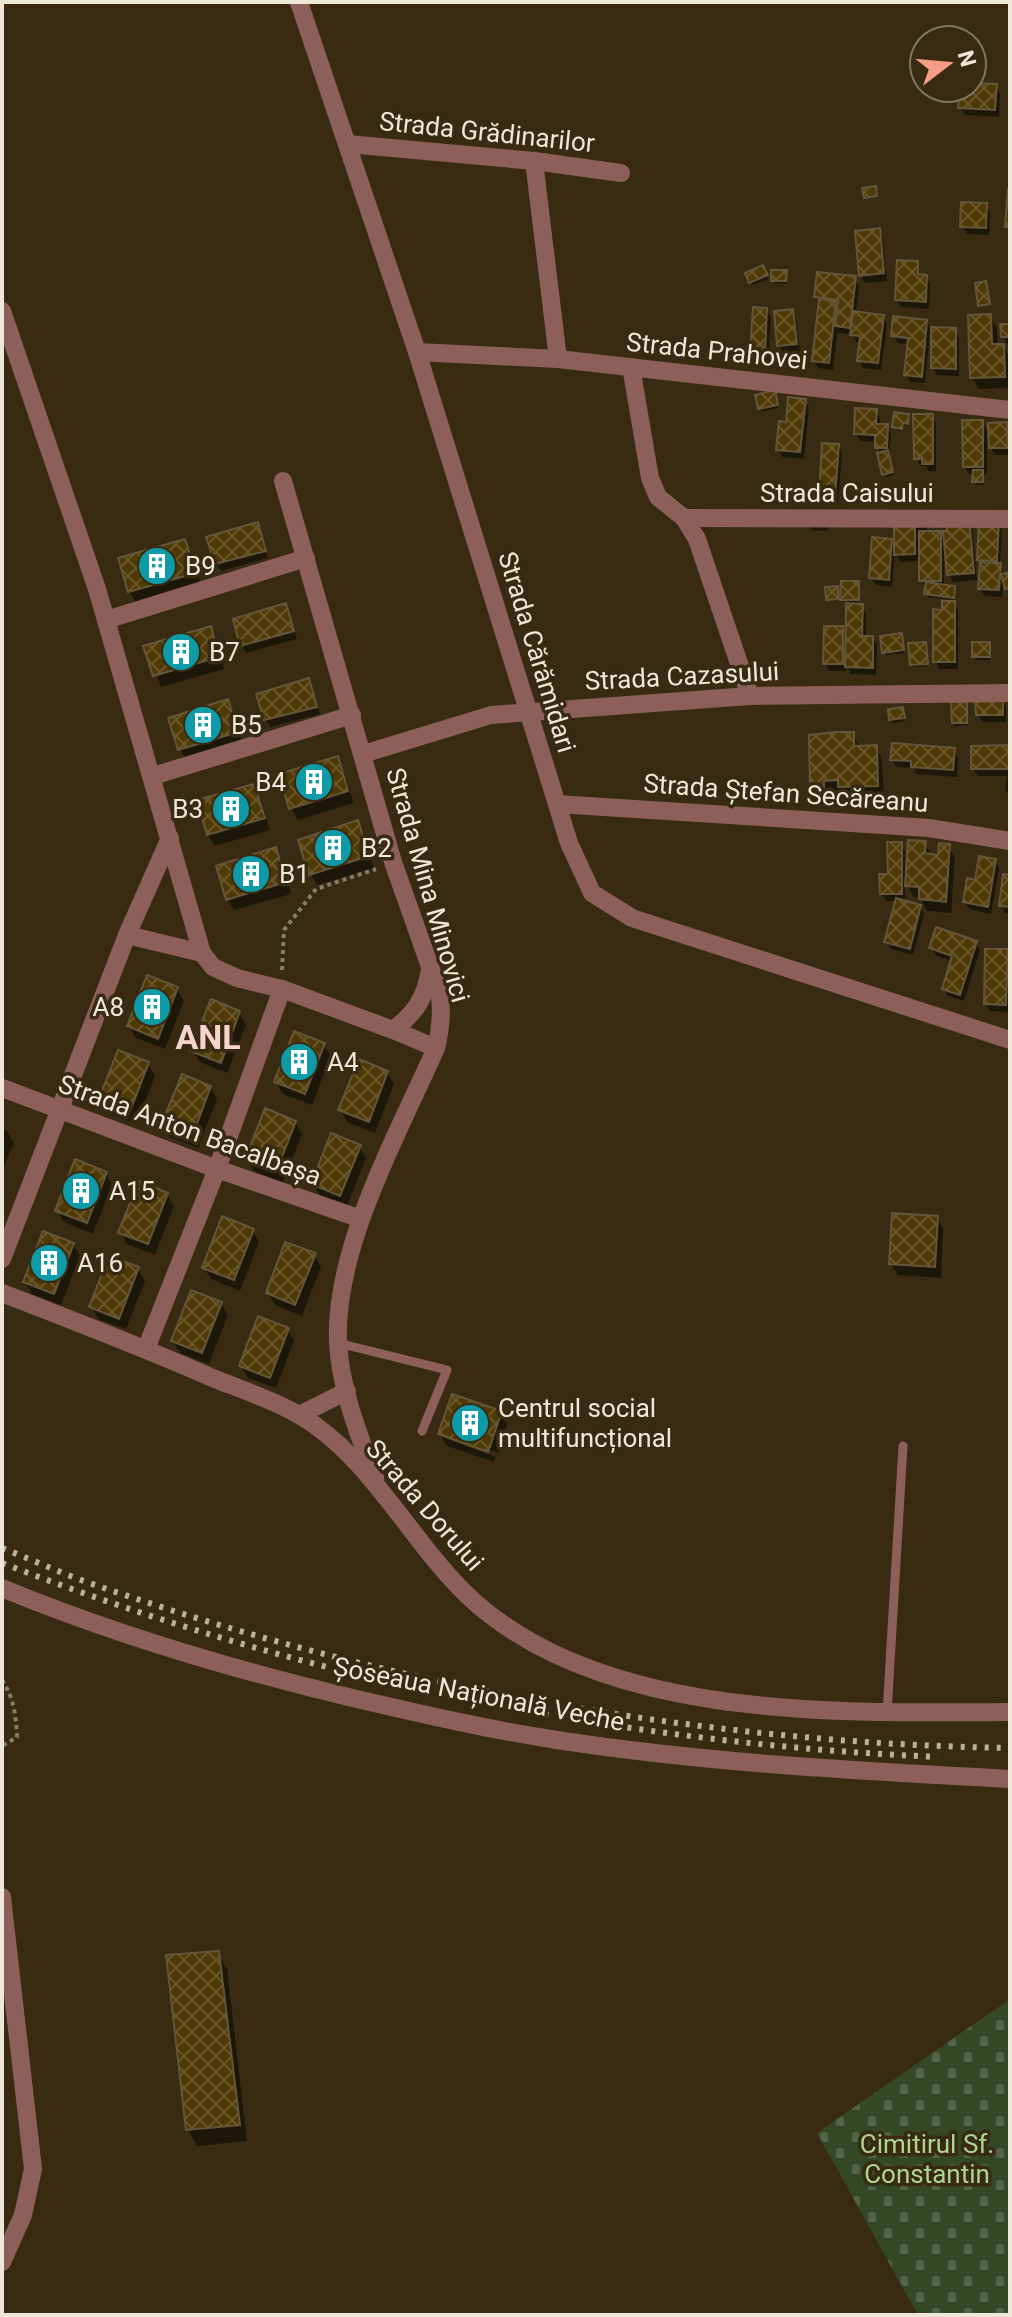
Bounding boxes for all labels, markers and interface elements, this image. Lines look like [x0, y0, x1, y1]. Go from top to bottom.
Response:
north arrow [908, 24, 988, 104]
text: N [953, 48, 981, 70]
street label: Strada Grădinarilor [378, 106, 596, 158]
street label: Strada Prahovei [625, 327, 809, 375]
street label: Strada Caisului [760, 478, 934, 508]
building icon: B9 [136, 545, 178, 587]
street label: Strada Cărămidari [492, 548, 582, 756]
place label: B9 [185, 551, 216, 581]
building icon: B7 [160, 631, 202, 673]
place label: B7 [209, 637, 240, 667]
street label: Strada Cazasului [584, 656, 780, 696]
building icon: B5 [182, 704, 224, 746]
place label: B5 [231, 710, 262, 740]
building icon: B4 [293, 761, 335, 803]
street label: Strada Mina Minovici [380, 764, 476, 1006]
place label: B4 [255, 767, 286, 797]
street label: Strada Ștefan Secăreanu [642, 768, 929, 819]
building icon: B3 [210, 788, 252, 830]
place label: B3 [172, 794, 203, 824]
building icon: B2 [312, 827, 354, 869]
place label: B2 [361, 833, 392, 863]
building icon: B1 [230, 853, 272, 895]
place label: B1 [279, 859, 310, 889]
building icon: A8 [131, 986, 173, 1028]
place label: A8 [92, 992, 124, 1022]
district label: ANL [175, 1017, 241, 1057]
building icon: A4 [278, 1041, 320, 1083]
place label: A4 [327, 1047, 359, 1077]
street label: Strada Anton Bacalbașa [54, 1068, 326, 1193]
building icon: A15 [60, 1170, 102, 1212]
place label: A15 [109, 1176, 155, 1206]
building icon: A16 [28, 1242, 70, 1284]
place label: A16 [77, 1248, 123, 1278]
place label: Centrul social multifuncțional [498, 1393, 672, 1454]
building icon: Centrul social multifuncțional [449, 1402, 491, 1444]
street label: Strada Dorului [360, 1433, 490, 1577]
street label: Șoseaua Națională Veche [331, 1651, 627, 1738]
park label: Cimitirul Sf. Constantin [860, 2129, 994, 2189]

